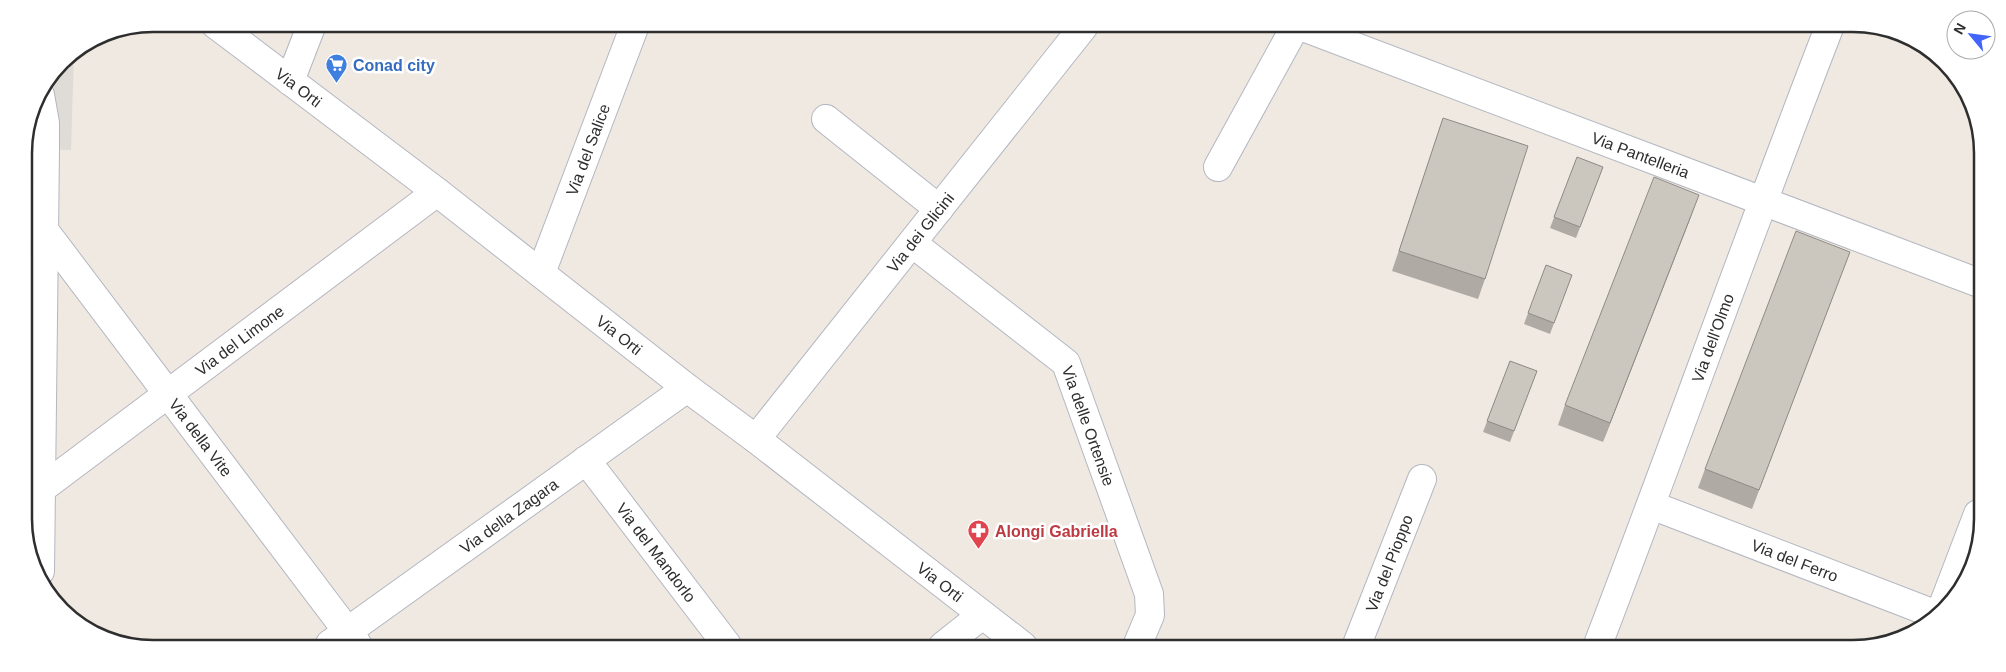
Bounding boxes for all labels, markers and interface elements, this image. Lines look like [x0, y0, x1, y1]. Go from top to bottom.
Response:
north arrow [1946, 10, 1996, 60]
text: N [1950, 20, 1969, 37]
supermarket icon: Conad city [325, 53, 349, 84]
place label: Conad city [353, 57, 435, 74]
street label: Via Orti [272, 65, 325, 110]
street label: Via del Salice [563, 101, 613, 198]
street label: Via Pantelleria [1589, 129, 1692, 181]
street label: Via dei Glicini [883, 189, 957, 275]
street label: Via dell'Olmo [1688, 291, 1737, 385]
street label: Via del Limone [192, 302, 287, 379]
street label: Via Orti [593, 312, 645, 358]
street label: Via delle Ortensie [1059, 364, 1118, 488]
street label: Via della Vite [166, 395, 236, 480]
street label: Via della Zagara [457, 475, 561, 557]
street label: Via del Mandorlo [613, 499, 699, 605]
street label: Via del Pioppo [1362, 512, 1416, 614]
pharmacy icon: Alongi Gabriella [967, 519, 991, 550]
place label: Alongi Gabriella [995, 523, 1118, 540]
street label: Via del Ferro [1749, 536, 1841, 585]
street label: Via Orti [914, 559, 966, 605]

